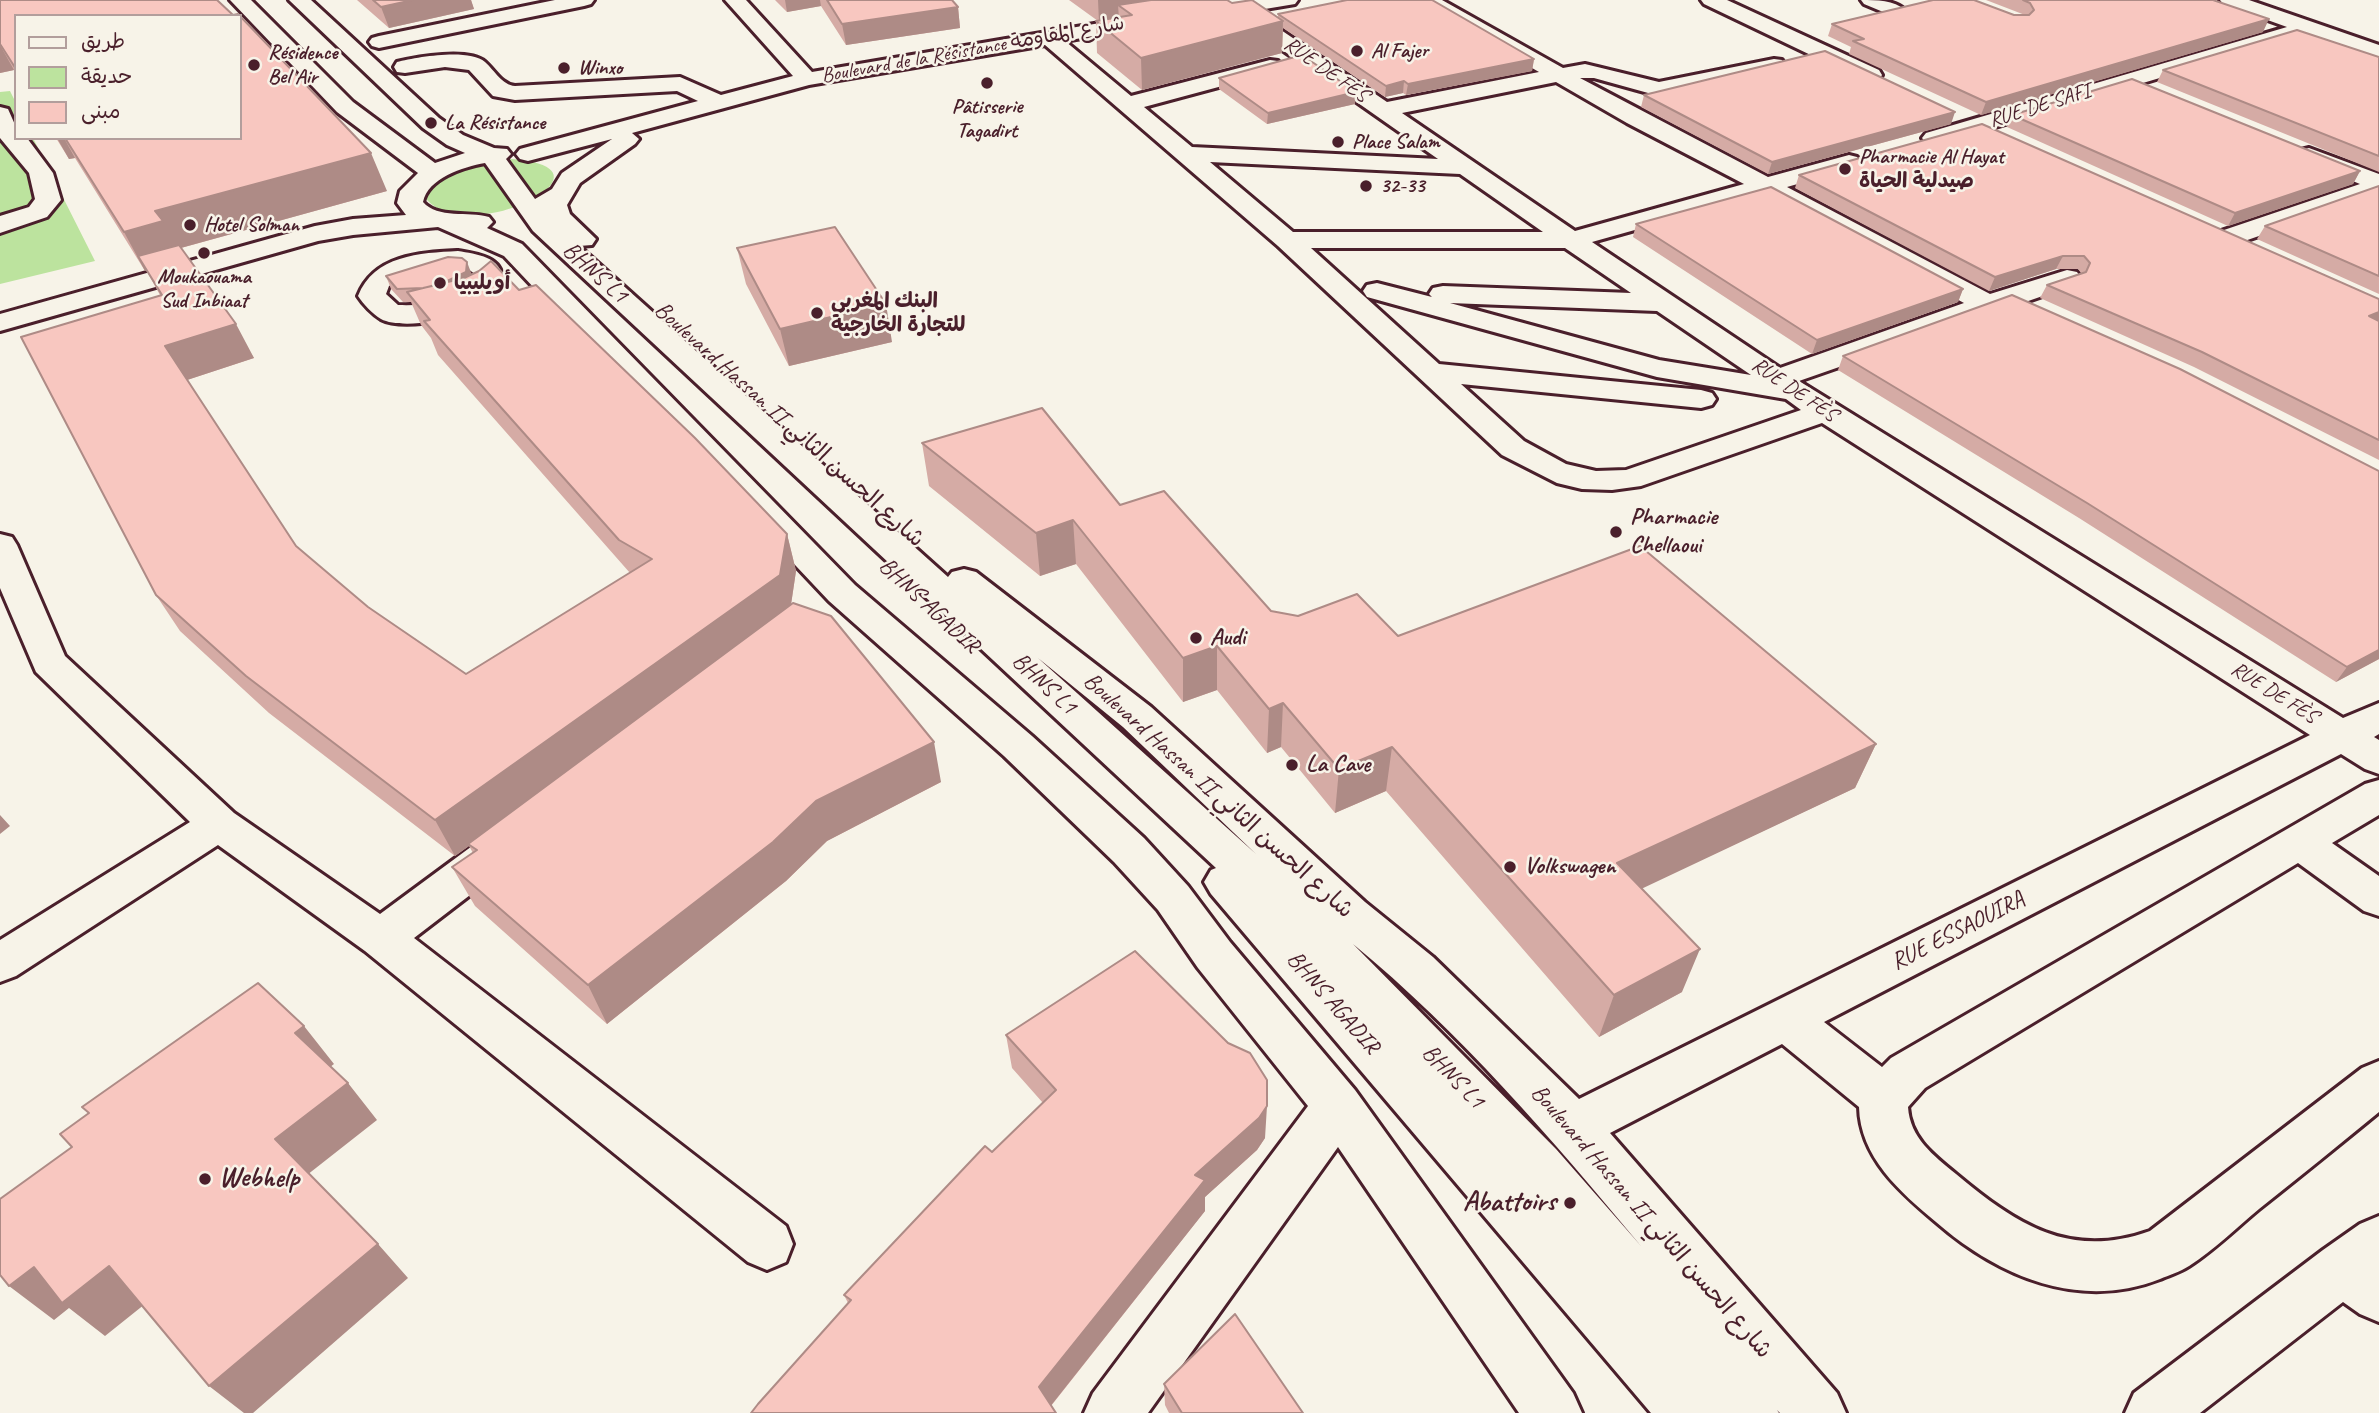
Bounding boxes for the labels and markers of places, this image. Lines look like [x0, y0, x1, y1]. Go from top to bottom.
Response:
place label: Al Fajer [1371, 38, 1428, 64]
place label: Résidence Bel Air [268, 40, 337, 90]
marker: Al Fajer [1349, 43, 1365, 59]
place label: Winxo [578, 55, 622, 81]
marker: Résidence Bel Air [246, 57, 262, 73]
marker: Winxo [556, 60, 572, 76]
marker: Pâtisserie Tagadirt [979, 75, 995, 91]
place label: Pâtisserie Tagadirt [952, 94, 1022, 144]
place label: La Résistance [445, 110, 545, 136]
marker: La Résistance [423, 115, 439, 131]
place label: Place Salam [1352, 129, 1440, 155]
marker: Place Salam [1330, 134, 1346, 150]
place label: Pharmacie Al Hayat صيدلية الحياة [1859, 144, 2004, 194]
marker: Pharmacie Al Hayat صيدلية الحياة [1837, 161, 1853, 177]
place label: 32-33 [1380, 173, 1425, 199]
marker: 32-33 [1358, 178, 1374, 194]
place label: Hotel Solman [204, 212, 299, 238]
marker: Hotel Solman [182, 217, 198, 233]
marker: Moukaouama Sud Inbiaat [196, 245, 212, 261]
place label: Moukaouama Sud Inbiaat [157, 264, 251, 314]
place label: أويليبيا [454, 270, 510, 296]
marker: أويليبيا [432, 275, 448, 291]
place label: البنك المغربي للتجارة الخارجية [831, 288, 965, 338]
marker: البنك المغربي للتجارة الخارجية [809, 305, 825, 321]
place label: Pharmacie Chellaoui [1630, 504, 1717, 560]
marker: Pharmacie Chellaoui [1608, 524, 1624, 540]
place label: Audi [1210, 624, 1245, 652]
marker: Audi [1188, 630, 1204, 646]
place label: La Cave [1306, 751, 1370, 779]
marker: La Cave [1284, 757, 1300, 773]
place label: Volkswagen [1524, 853, 1615, 881]
marker: Volkswagen [1502, 859, 1518, 875]
place label: Webhelp [219, 1162, 299, 1196]
marker: Webhelp [197, 1171, 213, 1187]
place label: Abattoirs [1463, 1186, 1556, 1220]
marker: Abattoirs [1562, 1195, 1578, 1211]

